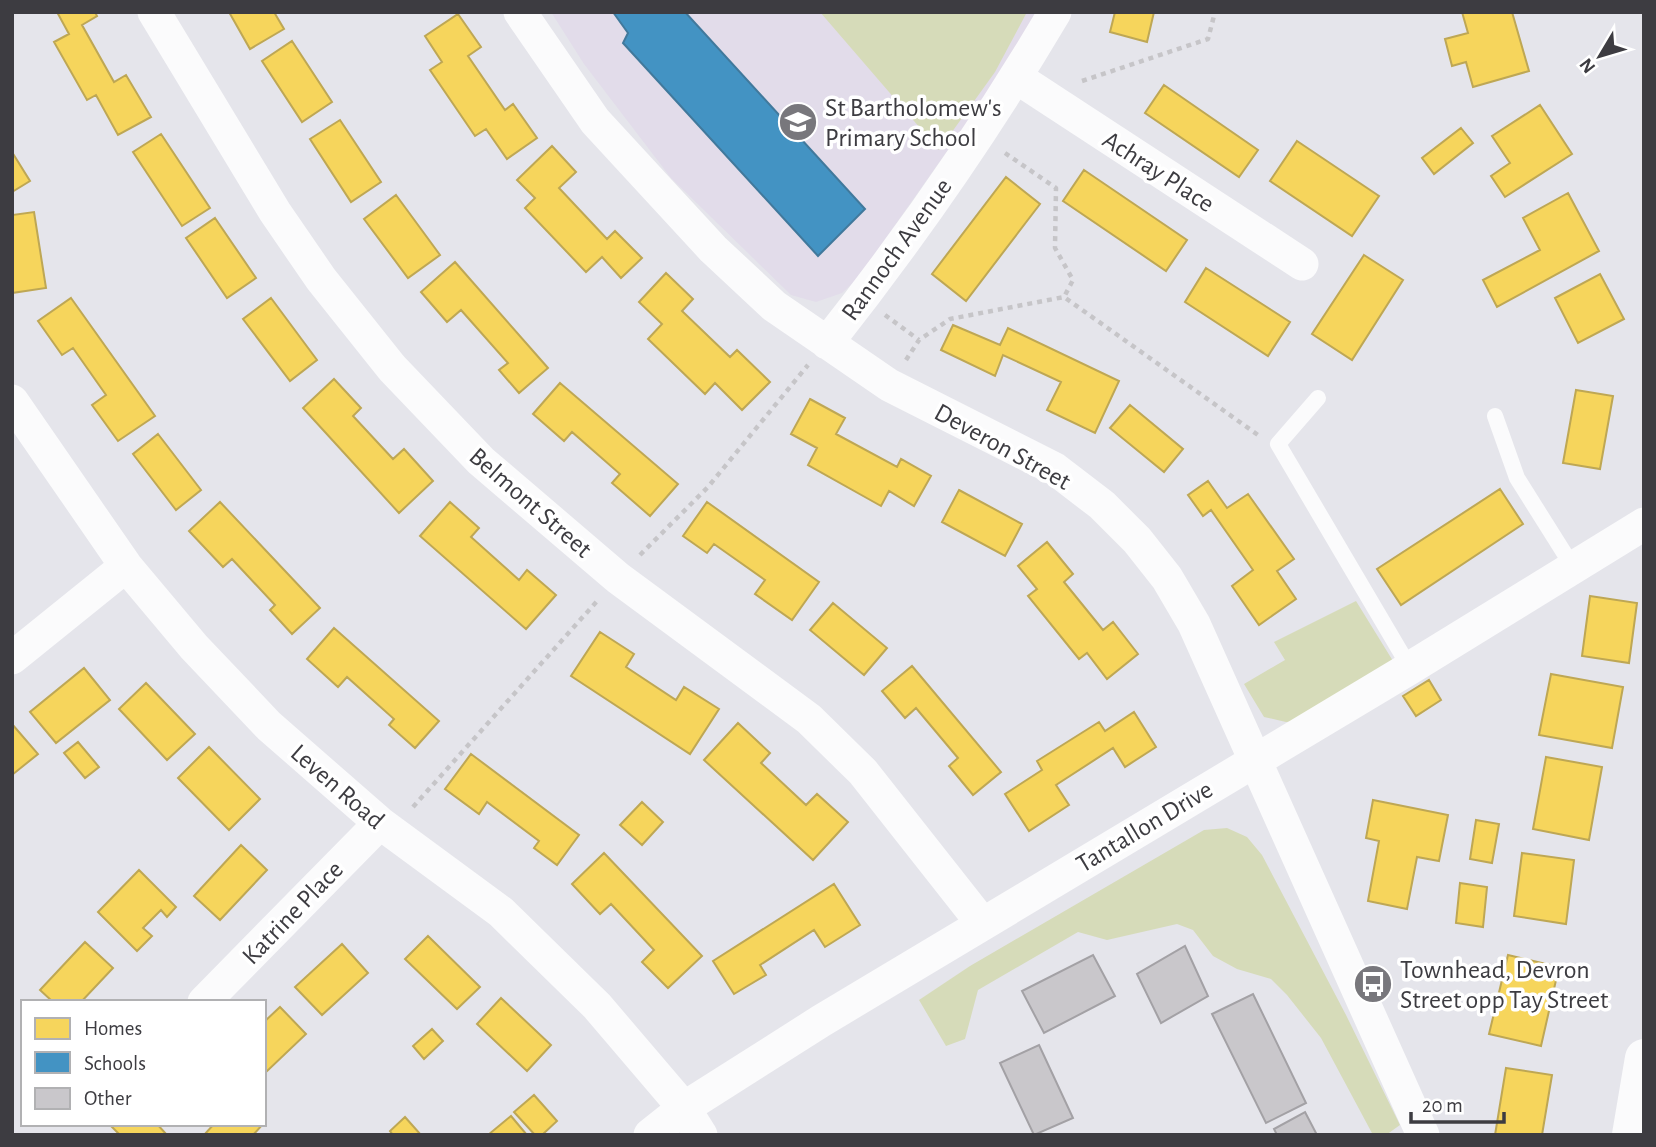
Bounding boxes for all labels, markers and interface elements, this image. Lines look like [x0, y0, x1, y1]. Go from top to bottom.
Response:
north arrow [1565, 21, 1635, 91]
text: N [1576, 54, 1599, 77]
place label: St Bartholomew's Primary School [825, 95, 1002, 151]
school or university icon: St Bartholomew's Primary School [777, 101, 819, 143]
street label: Achray Place [1098, 126, 1219, 217]
street label: Rannoch Avenue [837, 174, 957, 325]
street label: Deveron Street [930, 399, 1075, 495]
street label: Belmont Street [464, 443, 596, 563]
street label: Leven Road [286, 739, 389, 834]
street label: Tantallon Drive [1072, 776, 1217, 878]
street label: Katrine Place [237, 856, 348, 969]
place label: Townhead, Devron Street opp Tay Street [1400, 957, 1608, 1013]
bus stop icon: Townhead, Devron Street opp Tay Street [1352, 963, 1394, 1005]
legend [21, 1000, 266, 1126]
text: Homes [84, 1018, 142, 1039]
text: Schools [84, 1053, 146, 1074]
scale bar [1411, 1080, 1504, 1124]
text: Other [84, 1088, 132, 1109]
text: 20 m [1422, 1095, 1463, 1116]

